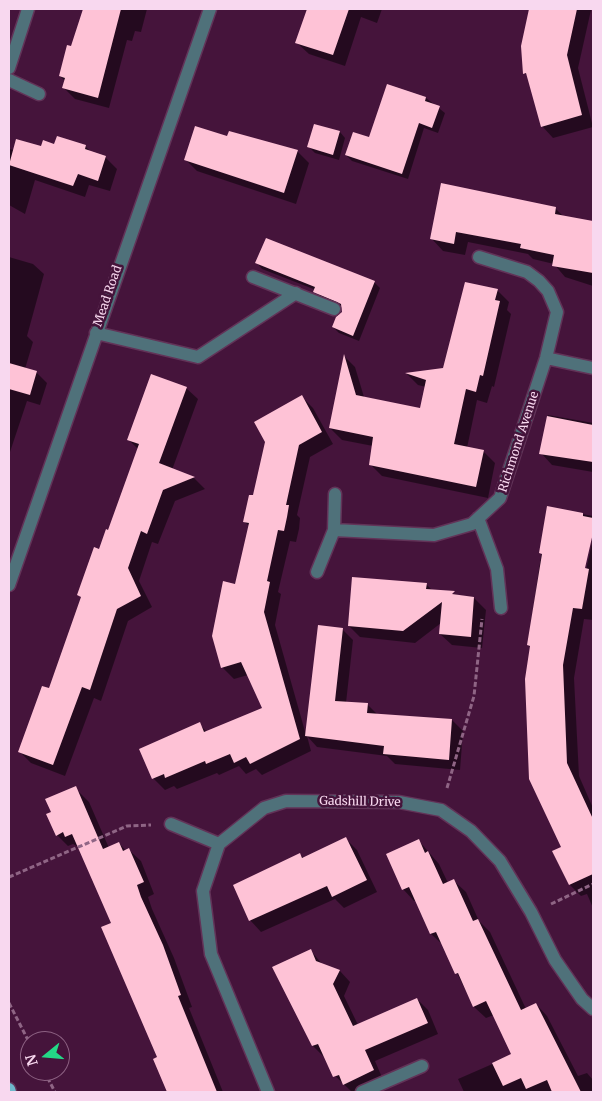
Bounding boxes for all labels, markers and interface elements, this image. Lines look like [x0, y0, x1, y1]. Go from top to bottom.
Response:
street label: Mead Road [91, 264, 125, 328]
street label: Richmond Avenue [496, 390, 542, 494]
street label: Gadshill Drive [319, 794, 401, 810]
north arrow [20, 1031, 70, 1081]
text: N [21, 1052, 42, 1068]

